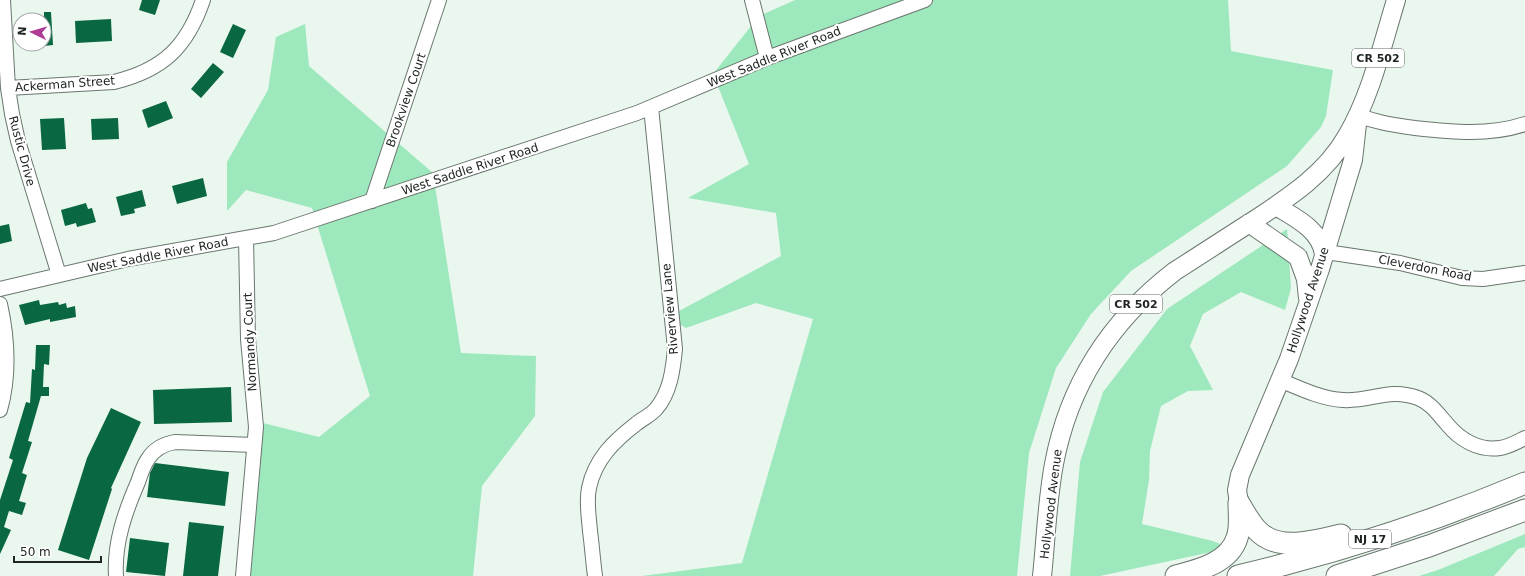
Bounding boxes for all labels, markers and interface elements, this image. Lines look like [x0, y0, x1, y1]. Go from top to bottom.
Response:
north arrow [12, 12, 52, 52]
street label: West Saddle River Road [705, 24, 843, 90]
text: N [16, 26, 29, 36]
road number: CR 502 [1352, 49, 1404, 67]
street label: Brookview Court [383, 51, 429, 149]
street label: Ackerman Street [15, 74, 116, 94]
street label: Rustic Drive [6, 114, 38, 188]
street label: West Saddle River Road [400, 140, 540, 198]
street label: West Saddle River Road [86, 234, 230, 276]
street label: Hollywood Avenue [1284, 245, 1332, 355]
street label: Cleverdon Road [1377, 252, 1473, 284]
street label: Riverview Lane [659, 263, 681, 355]
street label: Normandy Court [240, 292, 260, 392]
road number: CR 502 [1110, 295, 1162, 313]
street label: Hollywood Avenue [1037, 448, 1065, 560]
road number: NJ 17 [1349, 530, 1391, 548]
scale bar [14, 538, 101, 564]
text: 50 m [20, 545, 51, 559]

